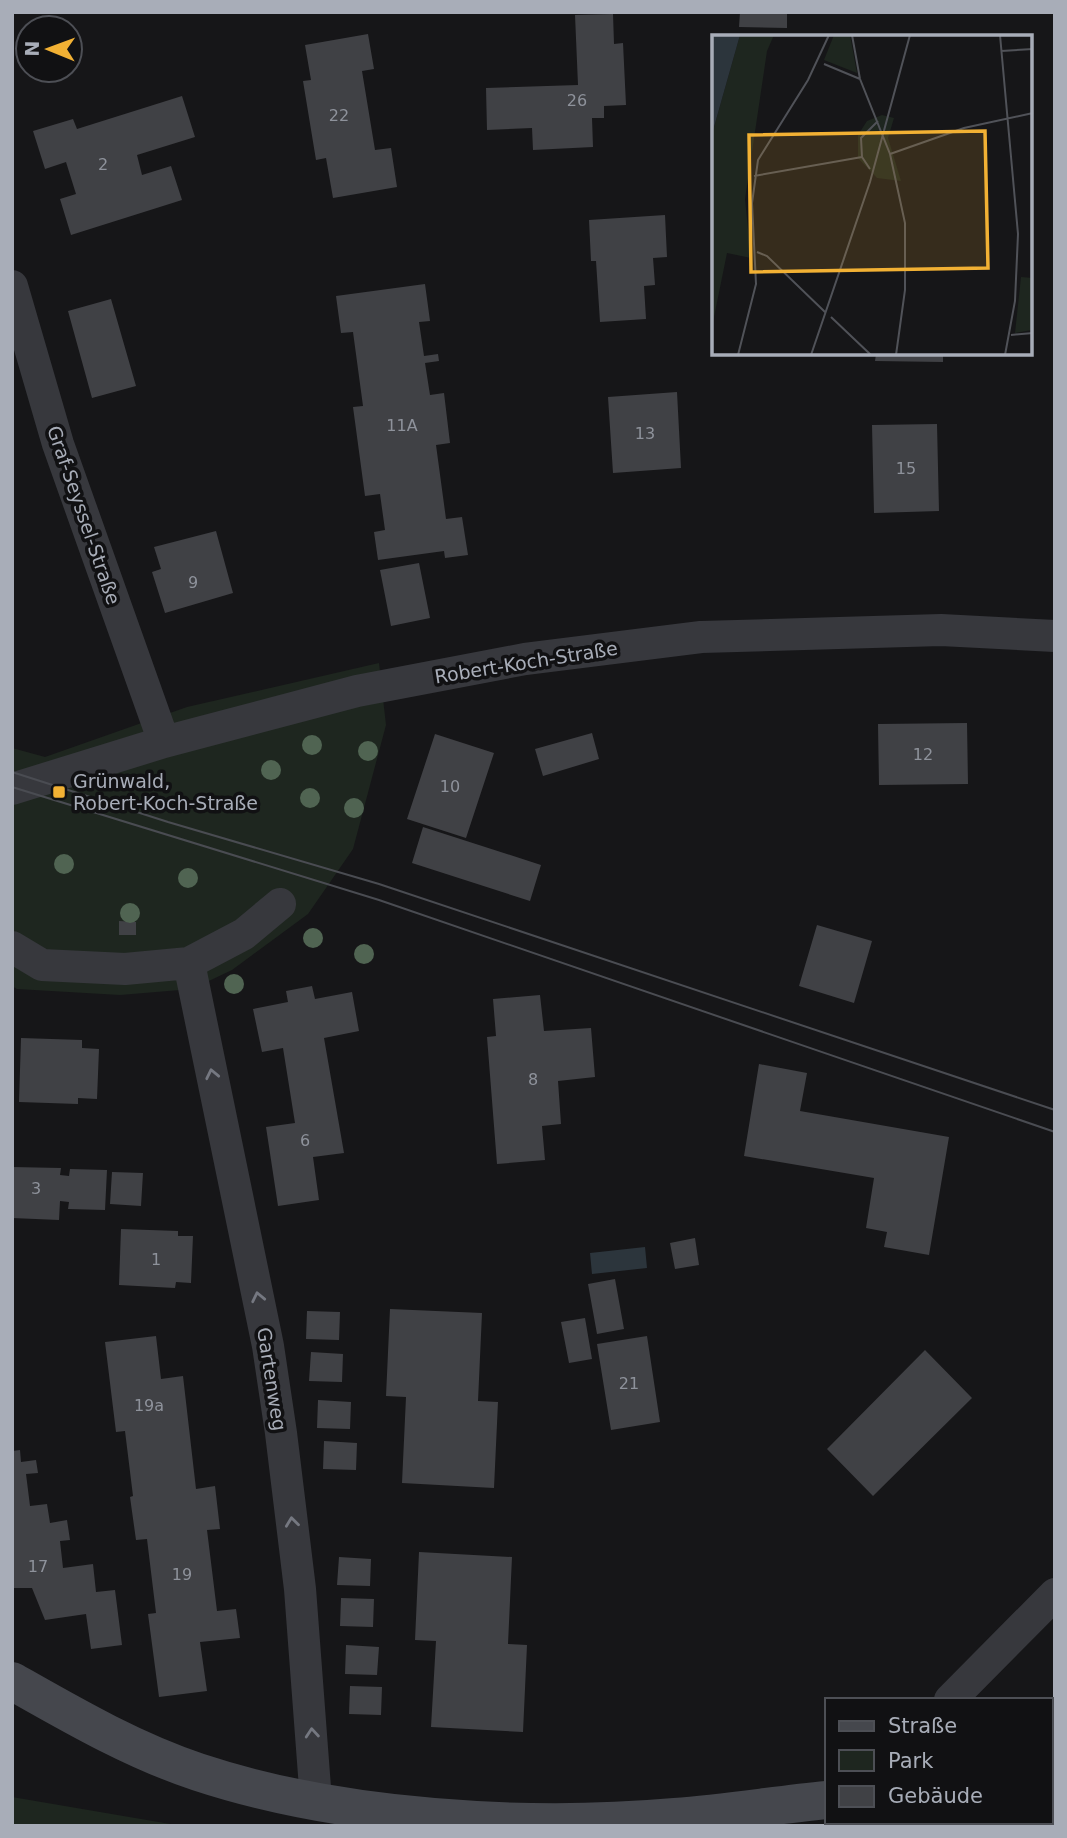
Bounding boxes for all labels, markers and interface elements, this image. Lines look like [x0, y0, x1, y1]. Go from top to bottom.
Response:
north arrow [14, 14, 84, 84]
inset map [712, 35, 1032, 355]
text: N [21, 41, 43, 57]
house number: 26 [567, 91, 587, 110]
house number: 22 [329, 106, 349, 125]
house number: 2 [98, 155, 108, 174]
house number: 11A [386, 416, 418, 435]
street label: Graf-Seyssel-Straße [43, 423, 125, 607]
house number: 13 [635, 424, 655, 443]
house number: 15 [896, 459, 916, 478]
house number: 9 [188, 573, 198, 592]
street label: Robert-Koch-Straße [433, 637, 619, 687]
house number: 12 [913, 745, 933, 764]
place label: Grünwald, Robert-Koch-Straße [73, 770, 258, 814]
house number: 10 [440, 777, 460, 796]
marker: Grünwald, Robert-Koch-Straße [51, 784, 67, 800]
one-way arrow [206, 1068, 221, 1080]
house number: 8 [528, 1070, 538, 1089]
house number: 6 [300, 1131, 310, 1150]
house number: 3 [31, 1179, 41, 1198]
house number: 1 [151, 1250, 161, 1269]
one-way arrow [251, 1291, 266, 1303]
street label: Gartenweg [253, 1326, 291, 1432]
house number: 21 [619, 1374, 639, 1393]
house number: 19a [134, 1396, 164, 1415]
one-way arrow [285, 1516, 300, 1527]
house number: 17 [28, 1557, 48, 1576]
house number: 19 [172, 1565, 192, 1584]
legend [825, 1698, 1053, 1824]
text: Straße [888, 1714, 957, 1738]
one-way arrow [305, 1727, 320, 1738]
text: Park [888, 1749, 934, 1773]
text: Gebäude [888, 1784, 983, 1808]

